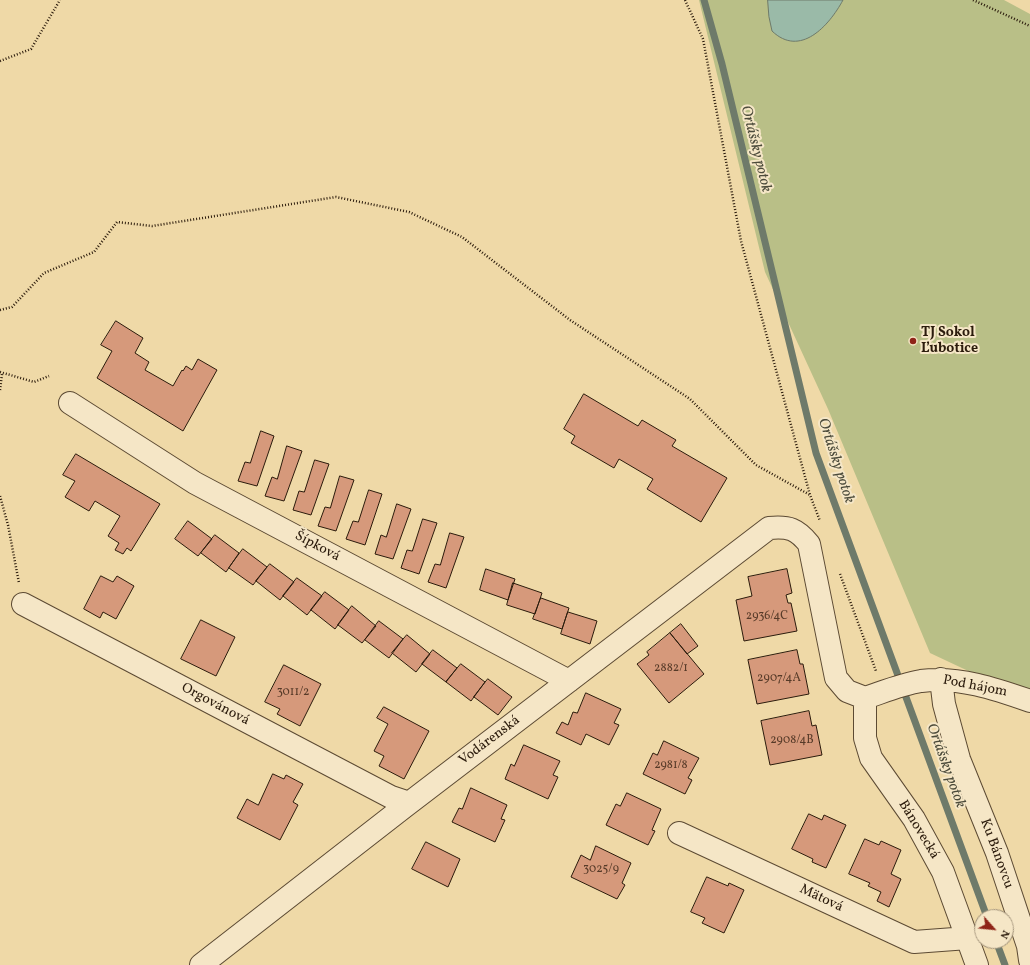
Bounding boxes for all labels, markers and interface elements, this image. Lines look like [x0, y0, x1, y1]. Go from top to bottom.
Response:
water label: Ortášsky potok [736, 104, 774, 194]
place label: TJ Sokol Ľubotice [921, 325, 978, 358]
marker: TJ Sokol Ľubotice [908, 336, 918, 346]
water label: Ortášsky potok [813, 416, 857, 506]
street label: Šípková [291, 528, 343, 566]
house number: 2936/4C [746, 610, 788, 624]
house number: 2882/1 [654, 662, 688, 676]
house number: 2907/4A [757, 672, 801, 686]
street label: Pod hájom [941, 673, 1009, 701]
street label: Orgovánová [178, 680, 252, 730]
house number: 3011/2 [277, 686, 309, 700]
street label: Vodárenská [456, 713, 524, 769]
water label: Ortášsky potok [921, 721, 969, 811]
house number: 2908/4B [770, 734, 814, 748]
house number: 2981/8 [654, 759, 688, 773]
street label: Bánovecká [894, 797, 942, 863]
street label: Ku Bánovcu [976, 817, 1016, 891]
house number: 3025/9 [583, 863, 619, 877]
street label: Mätová [796, 882, 846, 916]
north arrow [974, 909, 1014, 949]
text: N [996, 927, 1013, 941]

